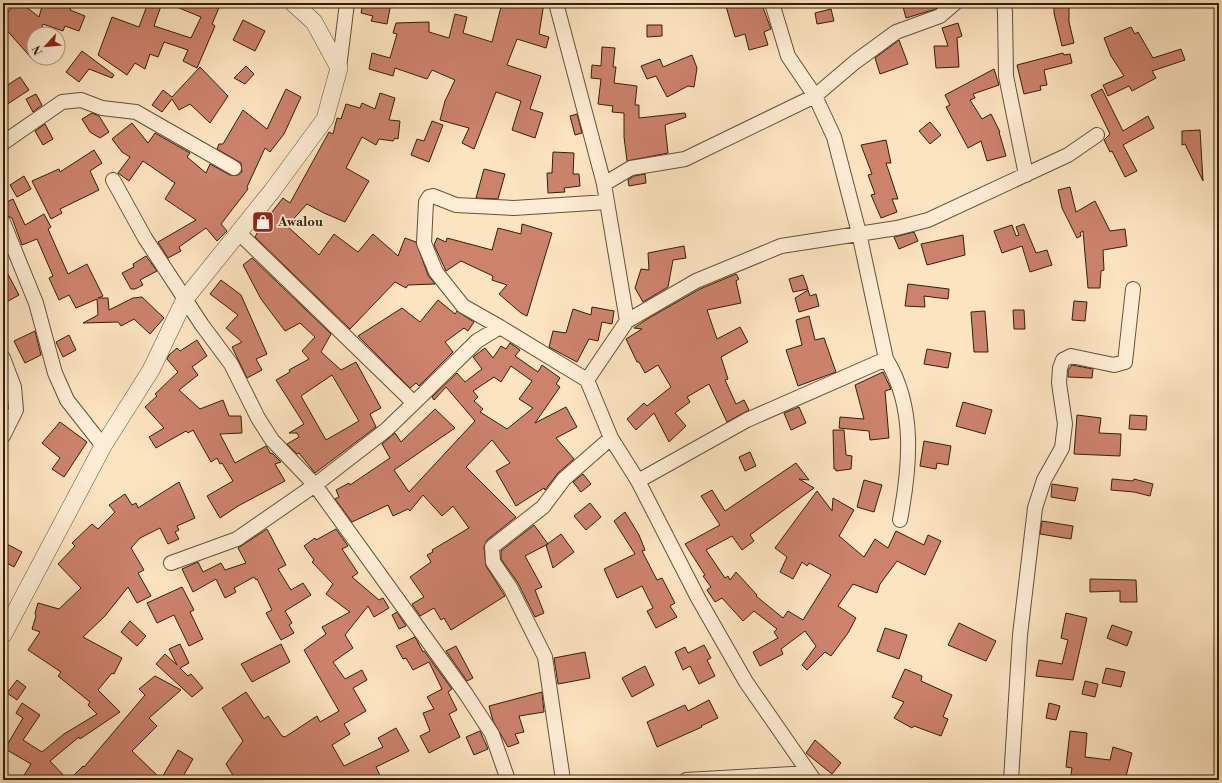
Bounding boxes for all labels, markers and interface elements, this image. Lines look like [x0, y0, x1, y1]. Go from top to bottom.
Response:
north arrow [26, 26, 66, 66]
text: N [30, 43, 46, 57]
shop icon: Awalou [250, 209, 276, 235]
place label: Awalou [277, 214, 323, 230]

